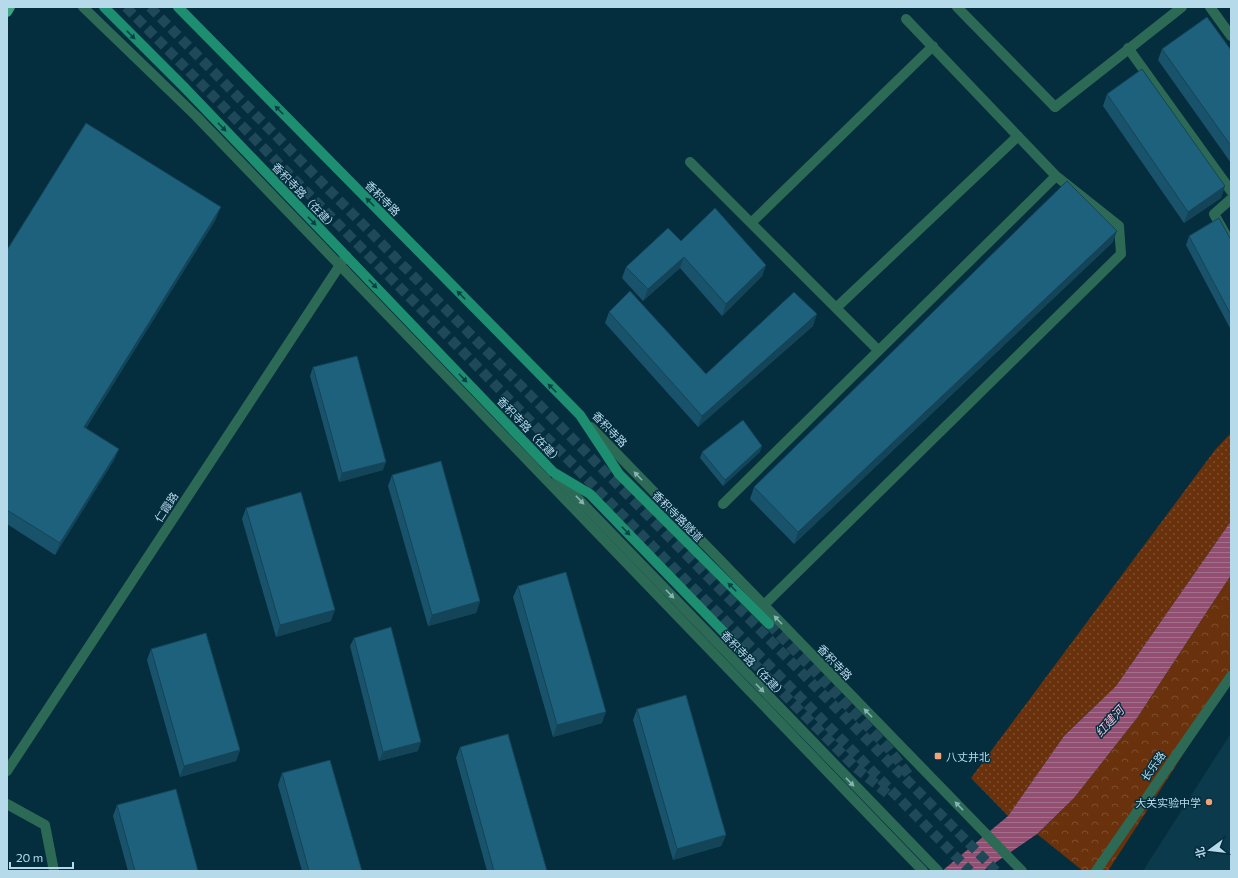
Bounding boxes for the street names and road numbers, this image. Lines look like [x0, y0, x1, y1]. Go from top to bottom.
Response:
street label: 香积寺路（在建） [270, 160, 340, 232]
street label: 香积寺路 [363, 178, 403, 218]
street label: 香积寺路（在建） [495, 394, 565, 466]
street label: 香积寺路 [590, 409, 630, 449]
street label: 香积寺路隧道 [650, 488, 706, 544]
street label: 仁霞路 [152, 490, 180, 524]
street label: 香积寺路（在建） [719, 628, 789, 700]
street label: 香积寺路 [815, 642, 855, 682]
street label: 长乐路 [1138, 749, 1168, 783]

